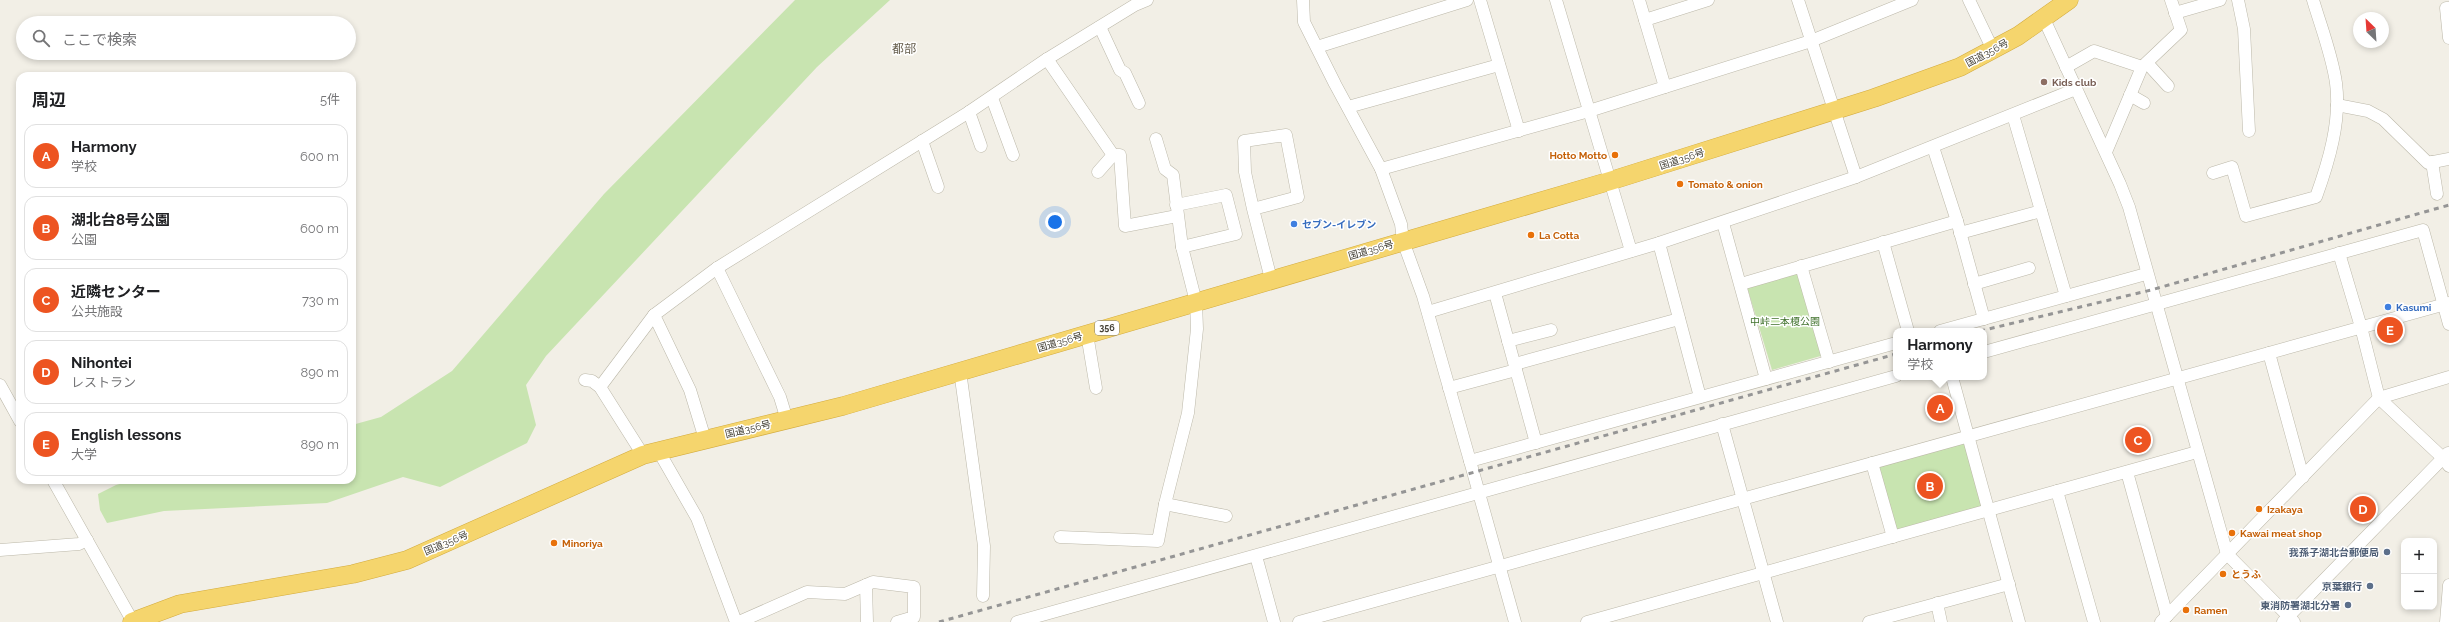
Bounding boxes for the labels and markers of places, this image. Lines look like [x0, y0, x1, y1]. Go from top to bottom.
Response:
marker: Kids club [2039, 77, 2049, 87]
place label: Kids club [2052, 77, 2097, 88]
place label: Hotto Motto [1549, 150, 1607, 161]
marker: Hotto Motto [1610, 150, 1620, 160]
marker: Tomato & onion [1675, 179, 1685, 189]
place label: Tomato & onion [1688, 179, 1763, 190]
marker: セブン-イレブン [1289, 219, 1299, 229]
place label: セブン-イレブン [1302, 219, 1376, 230]
marker: La Cotta [1526, 230, 1536, 240]
place label: La Cotta [1539, 230, 1579, 241]
marker: Kasumi [2383, 302, 2393, 312]
place label: Kasumi [2396, 302, 2431, 313]
pin: E [2377, 315, 2403, 345]
pin: A [1927, 393, 1953, 423]
pin: C [2125, 425, 2151, 455]
pin: B [1917, 471, 1943, 501]
pin: D [2350, 494, 2376, 524]
marker: Izakaya [2254, 504, 2264, 514]
place label: Izakaya [2267, 504, 2303, 515]
marker: Kawai meat shop [2227, 528, 2237, 538]
place label: Kawai meat shop [2240, 528, 2322, 539]
marker: Minoriya [549, 538, 559, 548]
place label: Minoriya [562, 538, 603, 549]
place label: 我孫子湖北台郵便局 [2289, 547, 2379, 558]
marker: 我孫子湖北台郵便局 [2382, 547, 2392, 557]
marker: とうふ [2218, 569, 2228, 579]
place label: とうふ [2231, 569, 2261, 580]
place label: 京葉銀行 [2322, 581, 2362, 592]
marker: 京葉銀行 [2365, 581, 2375, 591]
place label: 東消防署湖北分署 [2260, 600, 2340, 611]
marker: 東消防署湖北分署 [2343, 600, 2353, 610]
marker: Ramen [2181, 605, 2191, 615]
place label: Ramen [2194, 605, 2228, 616]

